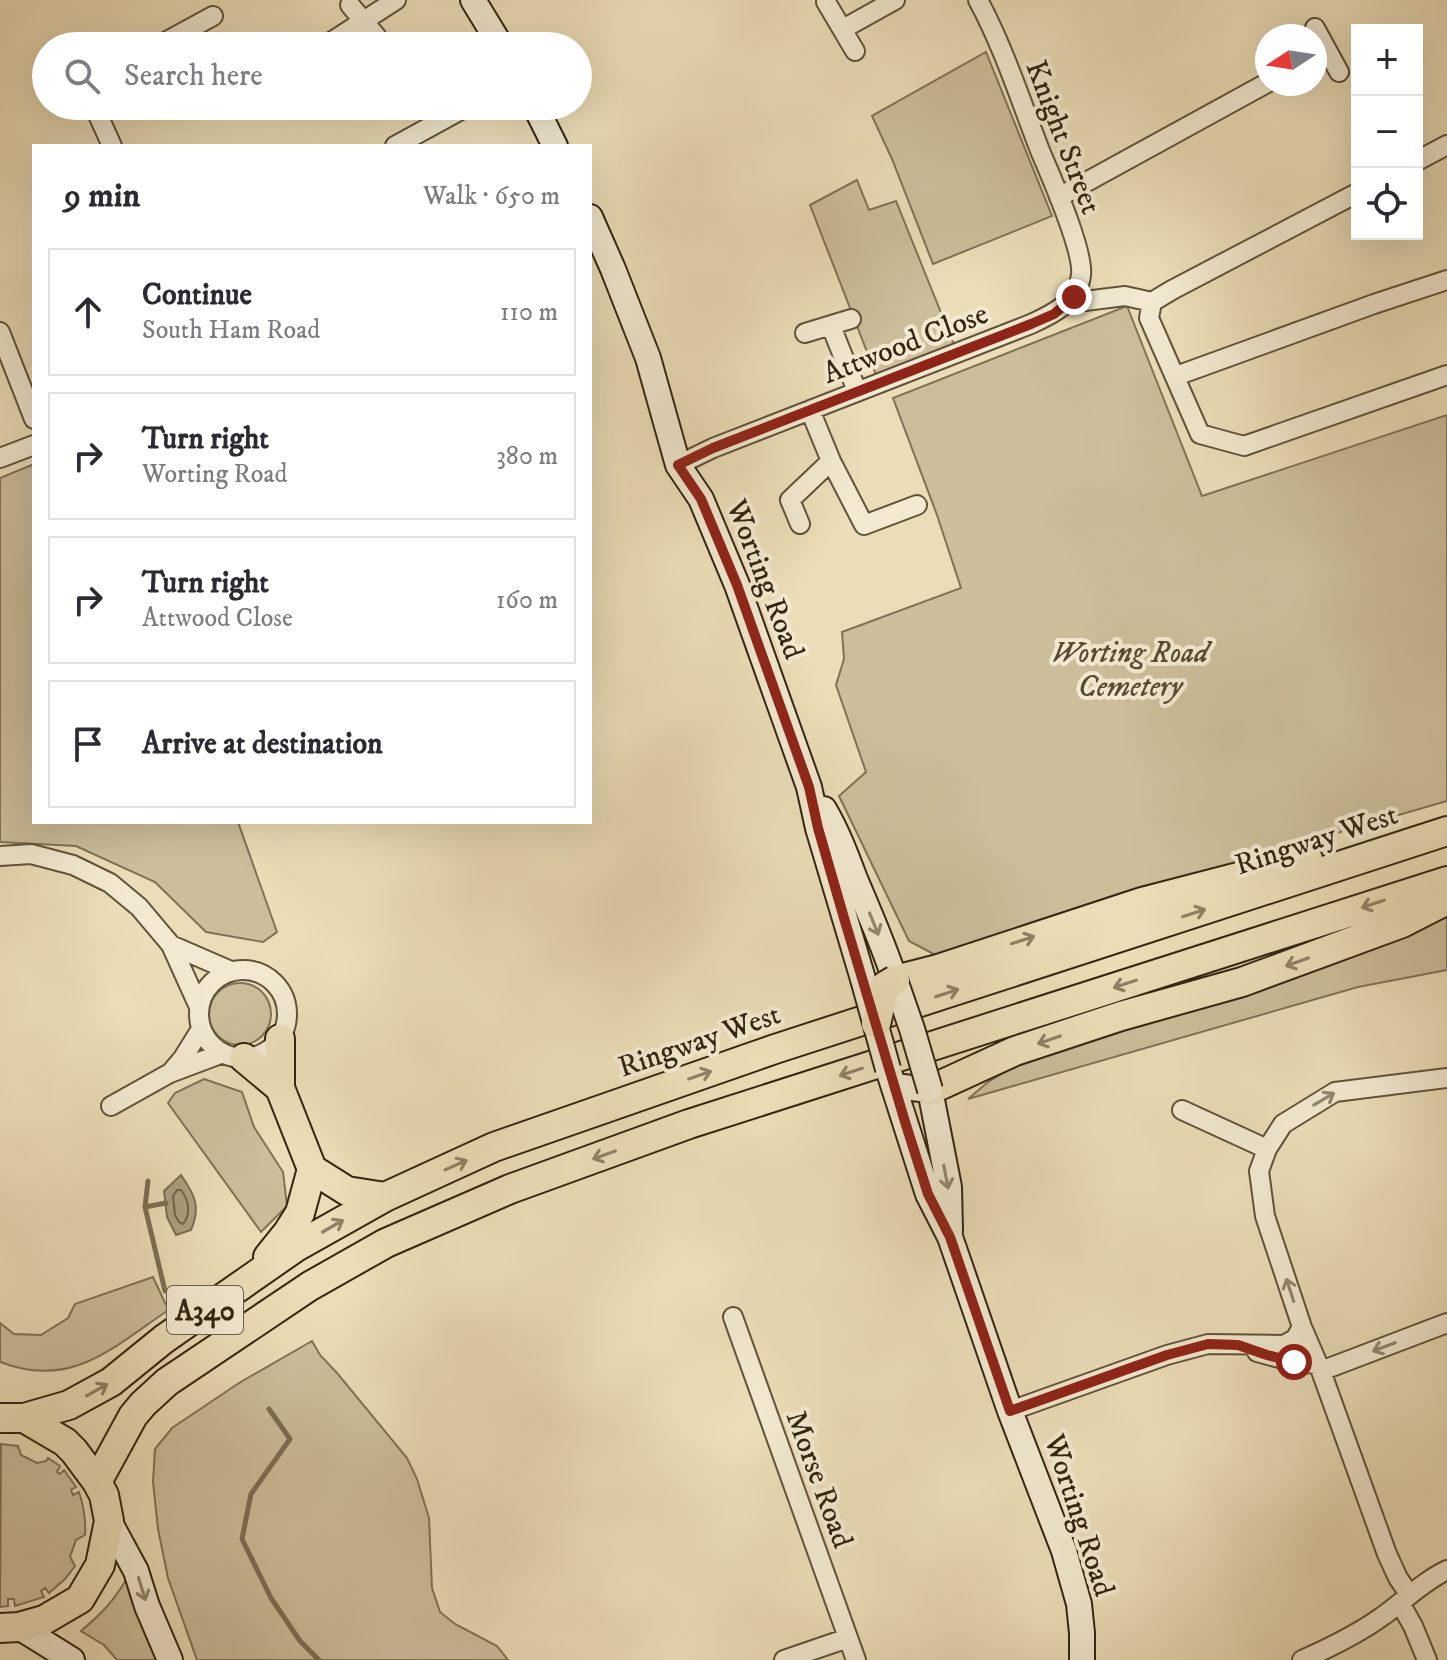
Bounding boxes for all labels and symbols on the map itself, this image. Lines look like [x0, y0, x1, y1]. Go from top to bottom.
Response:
north arrow [1255, 24, 1327, 96]
street label: Knight Street [1016, 55, 1109, 220]
route end [1056, 279, 1092, 315]
street label: Attwood Close [818, 296, 993, 393]
street label: Worting Road [717, 494, 812, 665]
park label: Worting Road Cemetery [1052, 635, 1213, 706]
street label: Ringway West [1230, 797, 1403, 884]
one-way arrow [1360, 898, 1385, 913]
one-way arrow [1181, 905, 1206, 920]
one-way arrow [868, 911, 882, 935]
one-way arrow [1010, 932, 1035, 947]
one-way arrow [1285, 956, 1310, 970]
one-way arrow [1113, 977, 1139, 992]
one-way arrow [934, 985, 959, 1000]
street label: Ringway West [614, 996, 785, 1086]
one-way arrow [1037, 1033, 1063, 1048]
one-way arrow [839, 1066, 864, 1080]
one-way arrow [687, 1067, 712, 1082]
one-way arrow [1312, 1090, 1335, 1106]
one-way arrow [592, 1148, 617, 1163]
one-way arrow [443, 1156, 468, 1171]
one-way arrow [940, 1163, 955, 1189]
one-way arrow [321, 1218, 344, 1234]
one-way arrow [1282, 1278, 1297, 1303]
road number: A340 [167, 1286, 243, 1334]
one-way arrow [1372, 1341, 1397, 1355]
route start [1276, 1344, 1312, 1380]
one-way arrow [84, 1382, 108, 1397]
street label: Morse Road [777, 1406, 861, 1553]
street label: Worting Road [1035, 1429, 1122, 1601]
one-way arrow [135, 1576, 150, 1602]

